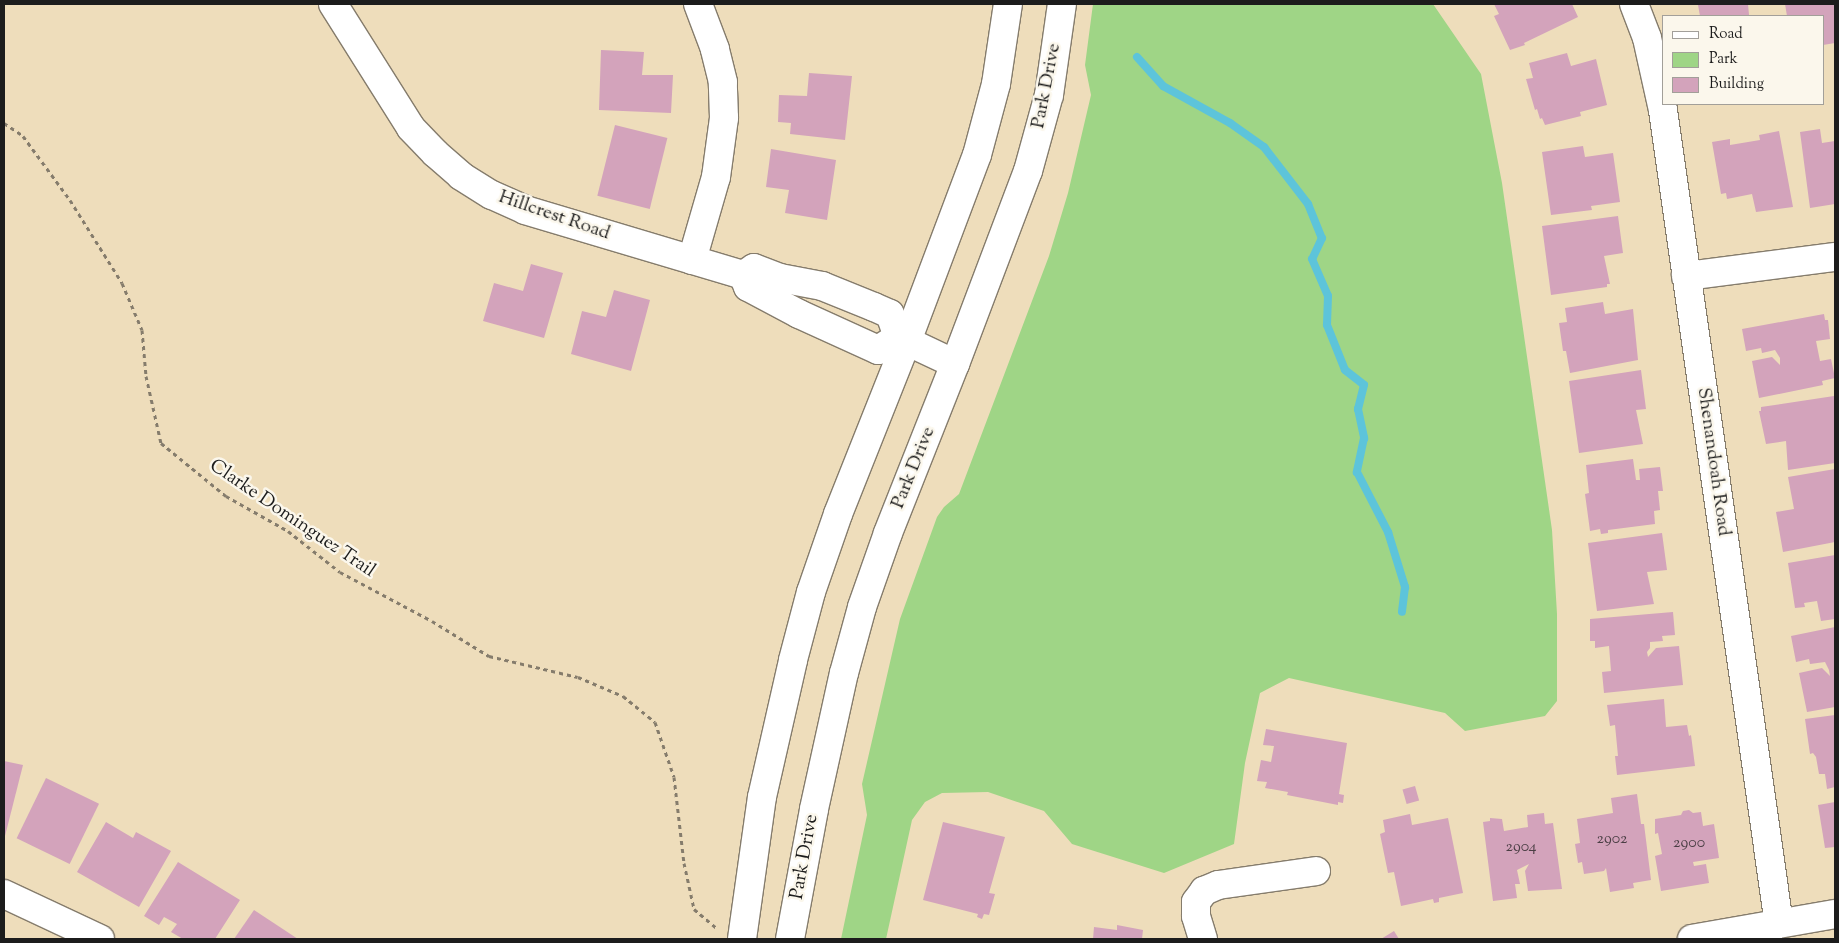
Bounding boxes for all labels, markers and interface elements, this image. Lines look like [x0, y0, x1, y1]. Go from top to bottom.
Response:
legend [1662, 15, 1824, 105]
text: Road [1709, 24, 1743, 45]
street label: Park Drive [1028, 42, 1066, 130]
text: Park [1709, 49, 1738, 70]
text: Building [1709, 74, 1764, 95]
street label: Hillcrest Road [495, 186, 613, 246]
street label: Shenandoah Road [1691, 386, 1735, 538]
street label: Park Drive [887, 424, 941, 512]
street label: Clarke Dominguez Trail [205, 455, 379, 583]
street label: Park Drive [786, 813, 824, 901]
house number: 2902 [1596, 830, 1628, 850]
house number: 2900 [1673, 834, 1705, 854]
house number: 2904 [1505, 838, 1537, 858]

